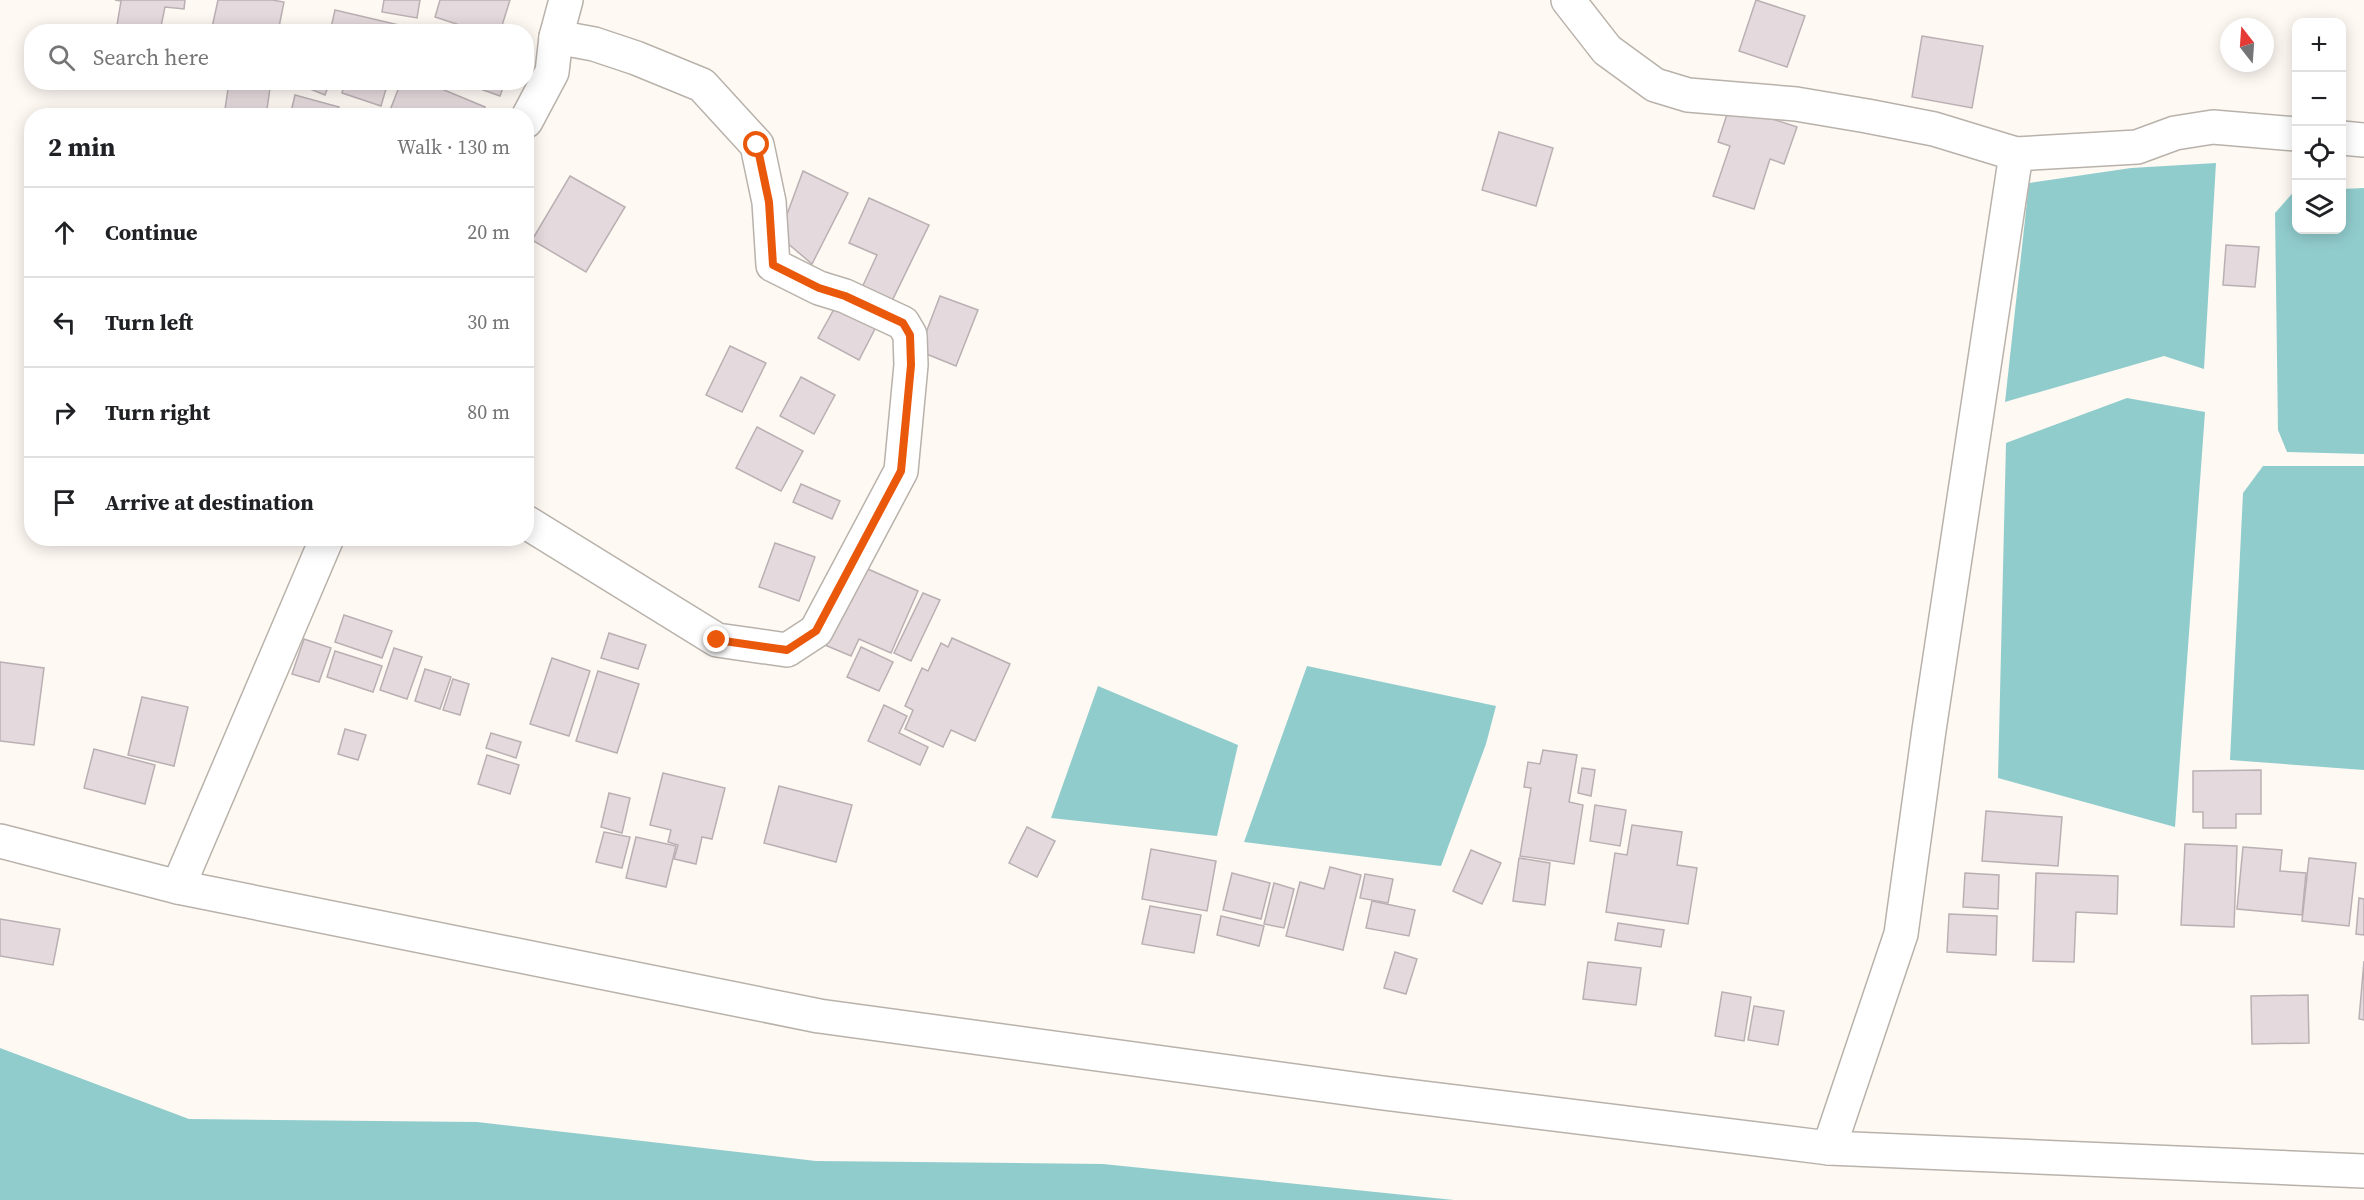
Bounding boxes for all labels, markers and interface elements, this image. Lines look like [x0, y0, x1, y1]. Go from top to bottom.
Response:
north arrow [2220, 18, 2274, 72]
map controls [2292, 18, 2346, 234]
button: + [2292, 18, 2346, 72]
search box [24, 24, 534, 90]
icon: search [45, 41, 78, 74]
text: Search here [93, 42, 209, 72]
button: − [2292, 72, 2346, 126]
button: locate [2292, 126, 2346, 180]
text: 2 min [48, 129, 115, 165]
route start [743, 131, 769, 157]
text: Walk · 130 m [397, 133, 510, 161]
button: layers [2292, 180, 2346, 234]
icon: ahead [48, 216, 81, 249]
text: Continue [105, 217, 198, 247]
text: 20 m [467, 218, 510, 246]
icon: left [48, 306, 81, 339]
text: Turn left [105, 307, 193, 337]
text: 30 m [467, 308, 510, 336]
icon: right [48, 396, 81, 429]
text: Turn right [105, 397, 210, 427]
text: 80 m [467, 398, 510, 426]
icon: arrive [48, 486, 81, 519]
text: Arrive at destination [105, 487, 314, 517]
route end [703, 626, 729, 652]

